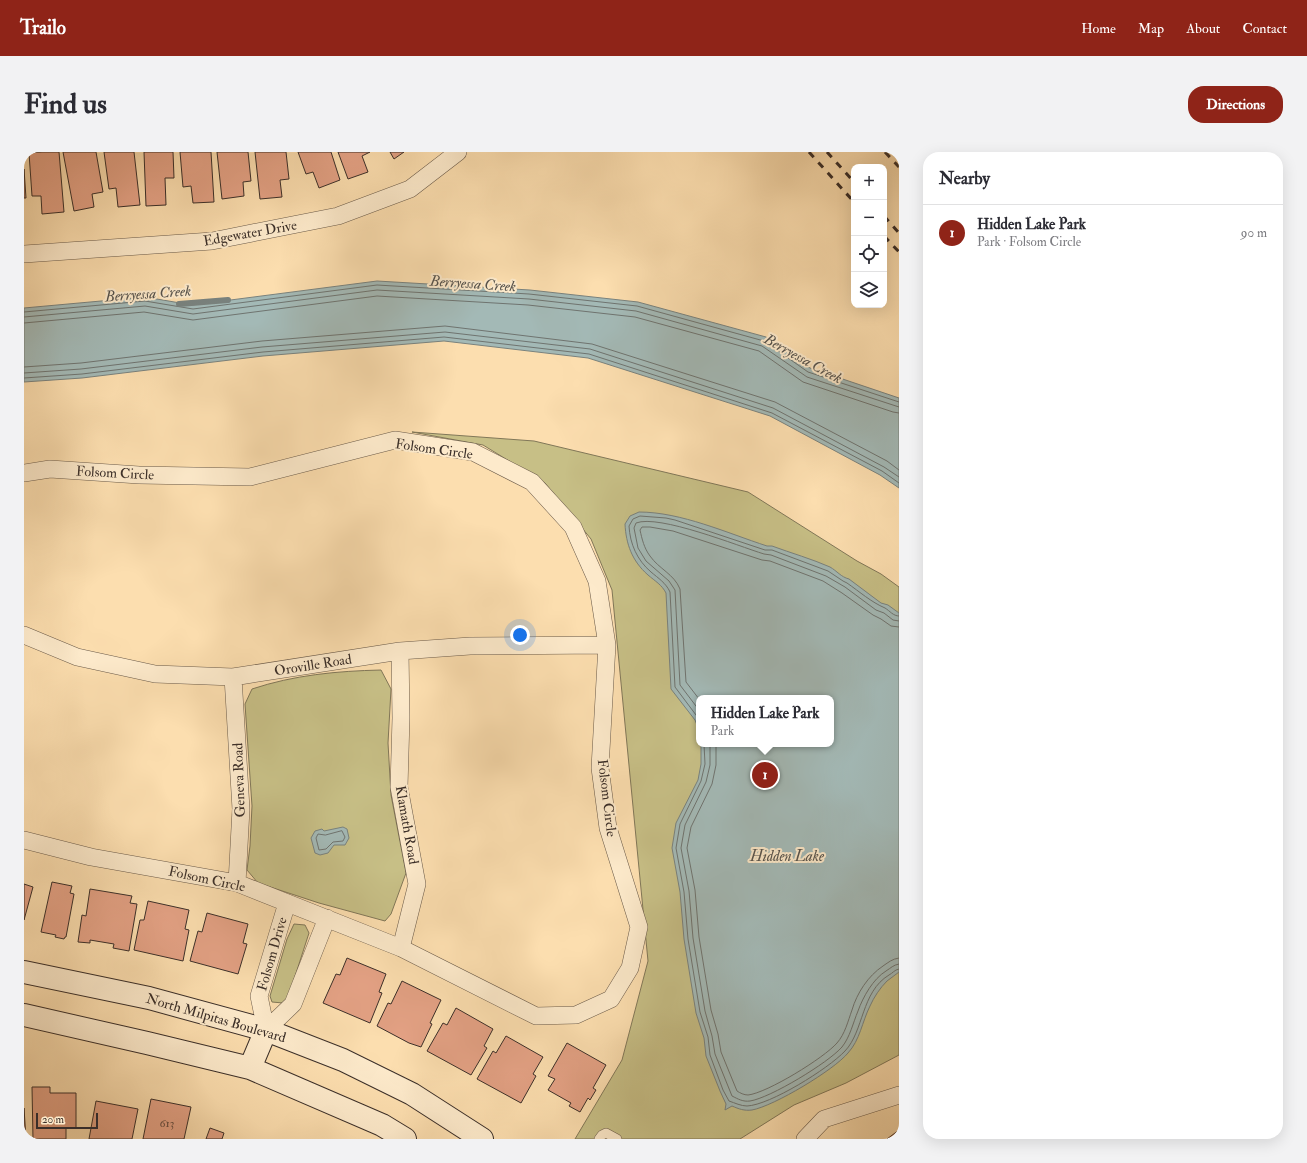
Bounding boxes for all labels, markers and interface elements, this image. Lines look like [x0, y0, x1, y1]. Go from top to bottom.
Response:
text: Trailo [20, 16, 66, 40]
text: Home [1081, 20, 1116, 37]
text: Map [1138, 20, 1164, 37]
text: About [1186, 20, 1220, 37]
text: Contact [1242, 20, 1287, 37]
button: Directions [1188, 86, 1283, 123]
text: Find us [24, 87, 107, 122]
map controls [851, 164, 887, 308]
button: + [851, 164, 887, 200]
text: Nearby [939, 168, 990, 189]
button: − [851, 200, 887, 236]
text: Hidden Lake Park [977, 215, 1086, 234]
street label: Edgewater Drive [202, 216, 298, 250]
text: 1 [950, 225, 954, 241]
text: 90 m [1241, 225, 1267, 241]
text: Park · Folsom Circle [977, 234, 1081, 250]
button: locate [851, 236, 887, 272]
water label: Berryessa Creek [428, 271, 517, 296]
button: layers [851, 272, 887, 308]
water label: Berryessa Creek [103, 282, 192, 307]
water label: Berryessa Creek [760, 329, 845, 388]
street label: Folsom Circle [394, 435, 474, 463]
street label: Folsom Circle [76, 462, 155, 484]
your location [510, 625, 530, 645]
street label: Oroville Road [273, 650, 353, 680]
popup [696, 695, 834, 747]
text: Hidden Lake Park [711, 704, 819, 723]
text: Park [711, 723, 734, 739]
street label: Geneva Road [229, 742, 249, 818]
street label: Folsom Circle [594, 758, 620, 838]
pin: 1 [752, 760, 778, 790]
street label: Klamath Road [392, 784, 422, 866]
water label: Hidden Lake [749, 847, 825, 866]
street label: Folsom Circle [167, 863, 247, 895]
street label: Folsom Drive [253, 915, 291, 993]
street label: North Milpitas Boulevard [144, 990, 288, 1047]
scale bar [36, 1111, 98, 1130]
text: 20 m [42, 1113, 64, 1126]
house number: 613 [160, 1116, 174, 1131]

